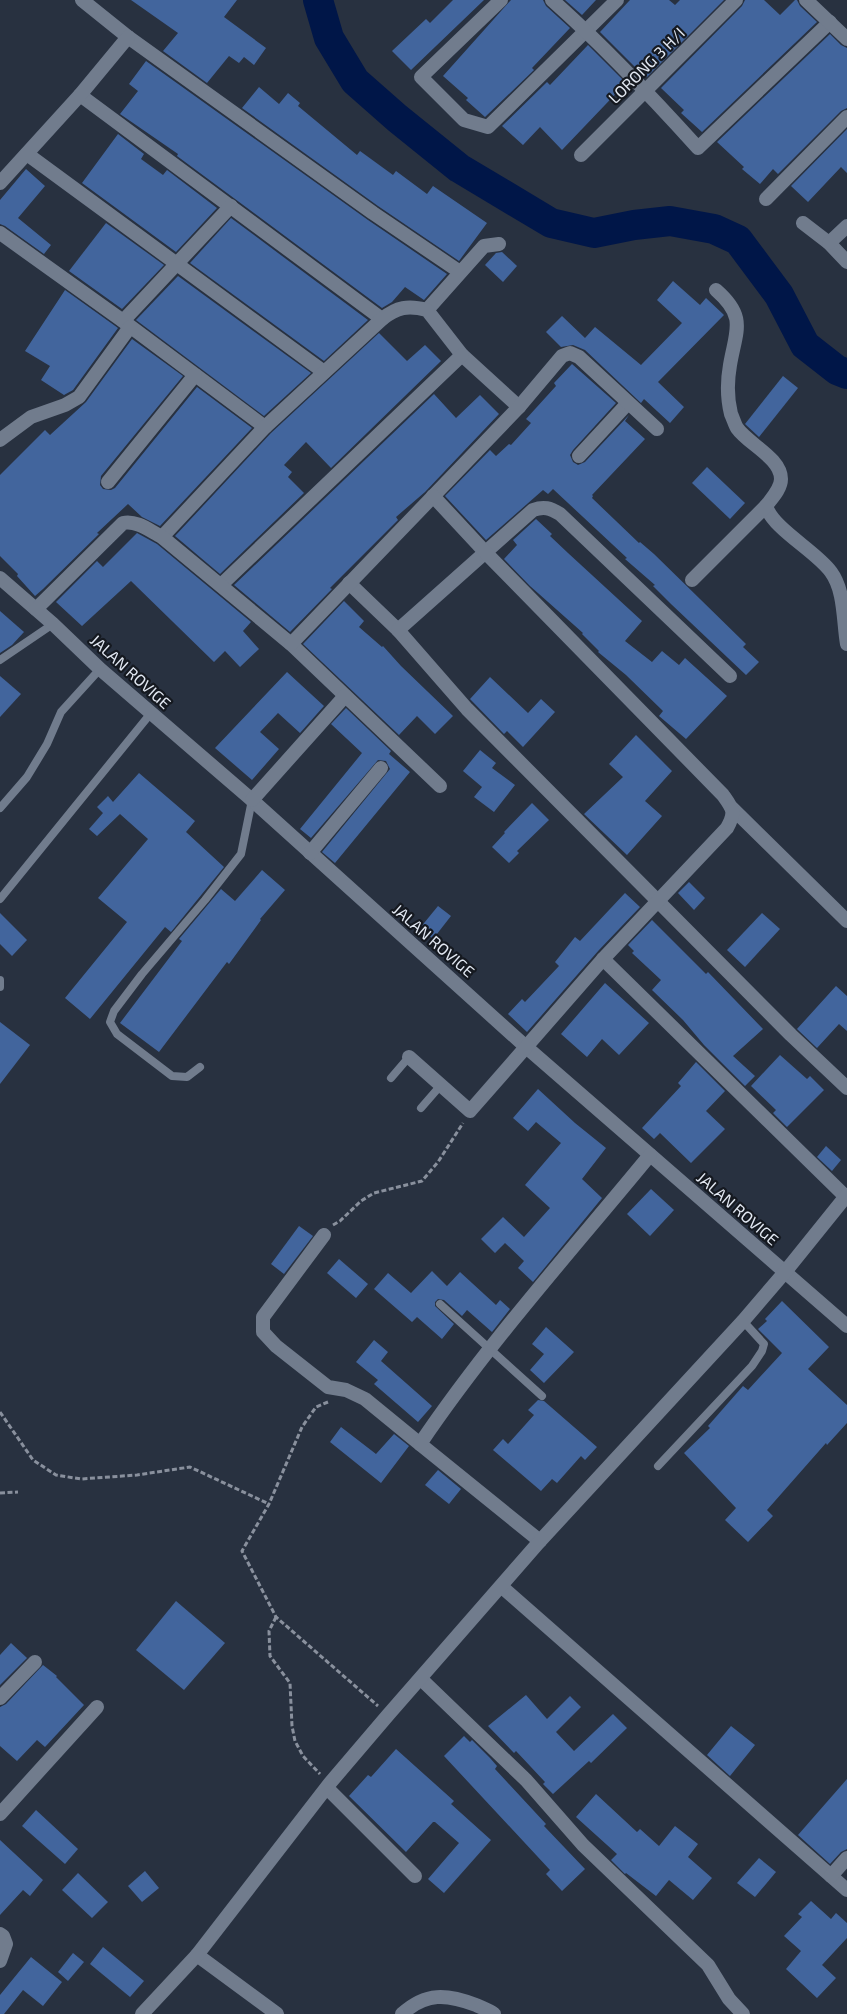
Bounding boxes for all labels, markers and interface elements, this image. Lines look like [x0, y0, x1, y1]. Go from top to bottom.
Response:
street label: LORONG 3 H/I [604, 23, 688, 107]
street label: JALAN ROVIGE [87, 630, 175, 712]
street label: JALAN ROVIGE [389, 899, 479, 981]
street label: JALAN ROVIGE [693, 1167, 783, 1249]

